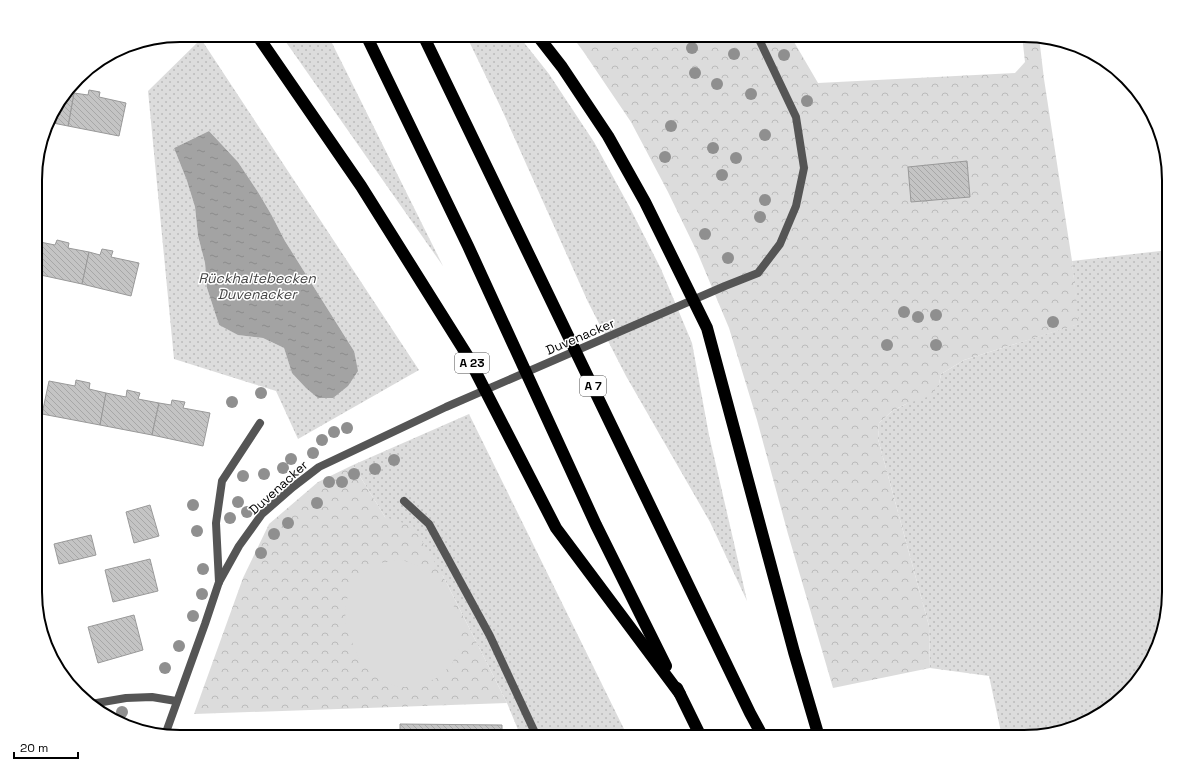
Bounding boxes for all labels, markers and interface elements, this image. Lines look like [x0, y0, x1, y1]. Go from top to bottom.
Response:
water label: Rückhaltebecken Duvenacker [198, 269, 316, 303]
street label: Duvenacker [543, 314, 617, 359]
road number: A 23 [455, 353, 489, 373]
road number: A 7 [580, 376, 606, 396]
street label: Duvenacker [245, 456, 311, 518]
scale bar [14, 734, 78, 760]
text: 20 m [20, 740, 48, 756]

